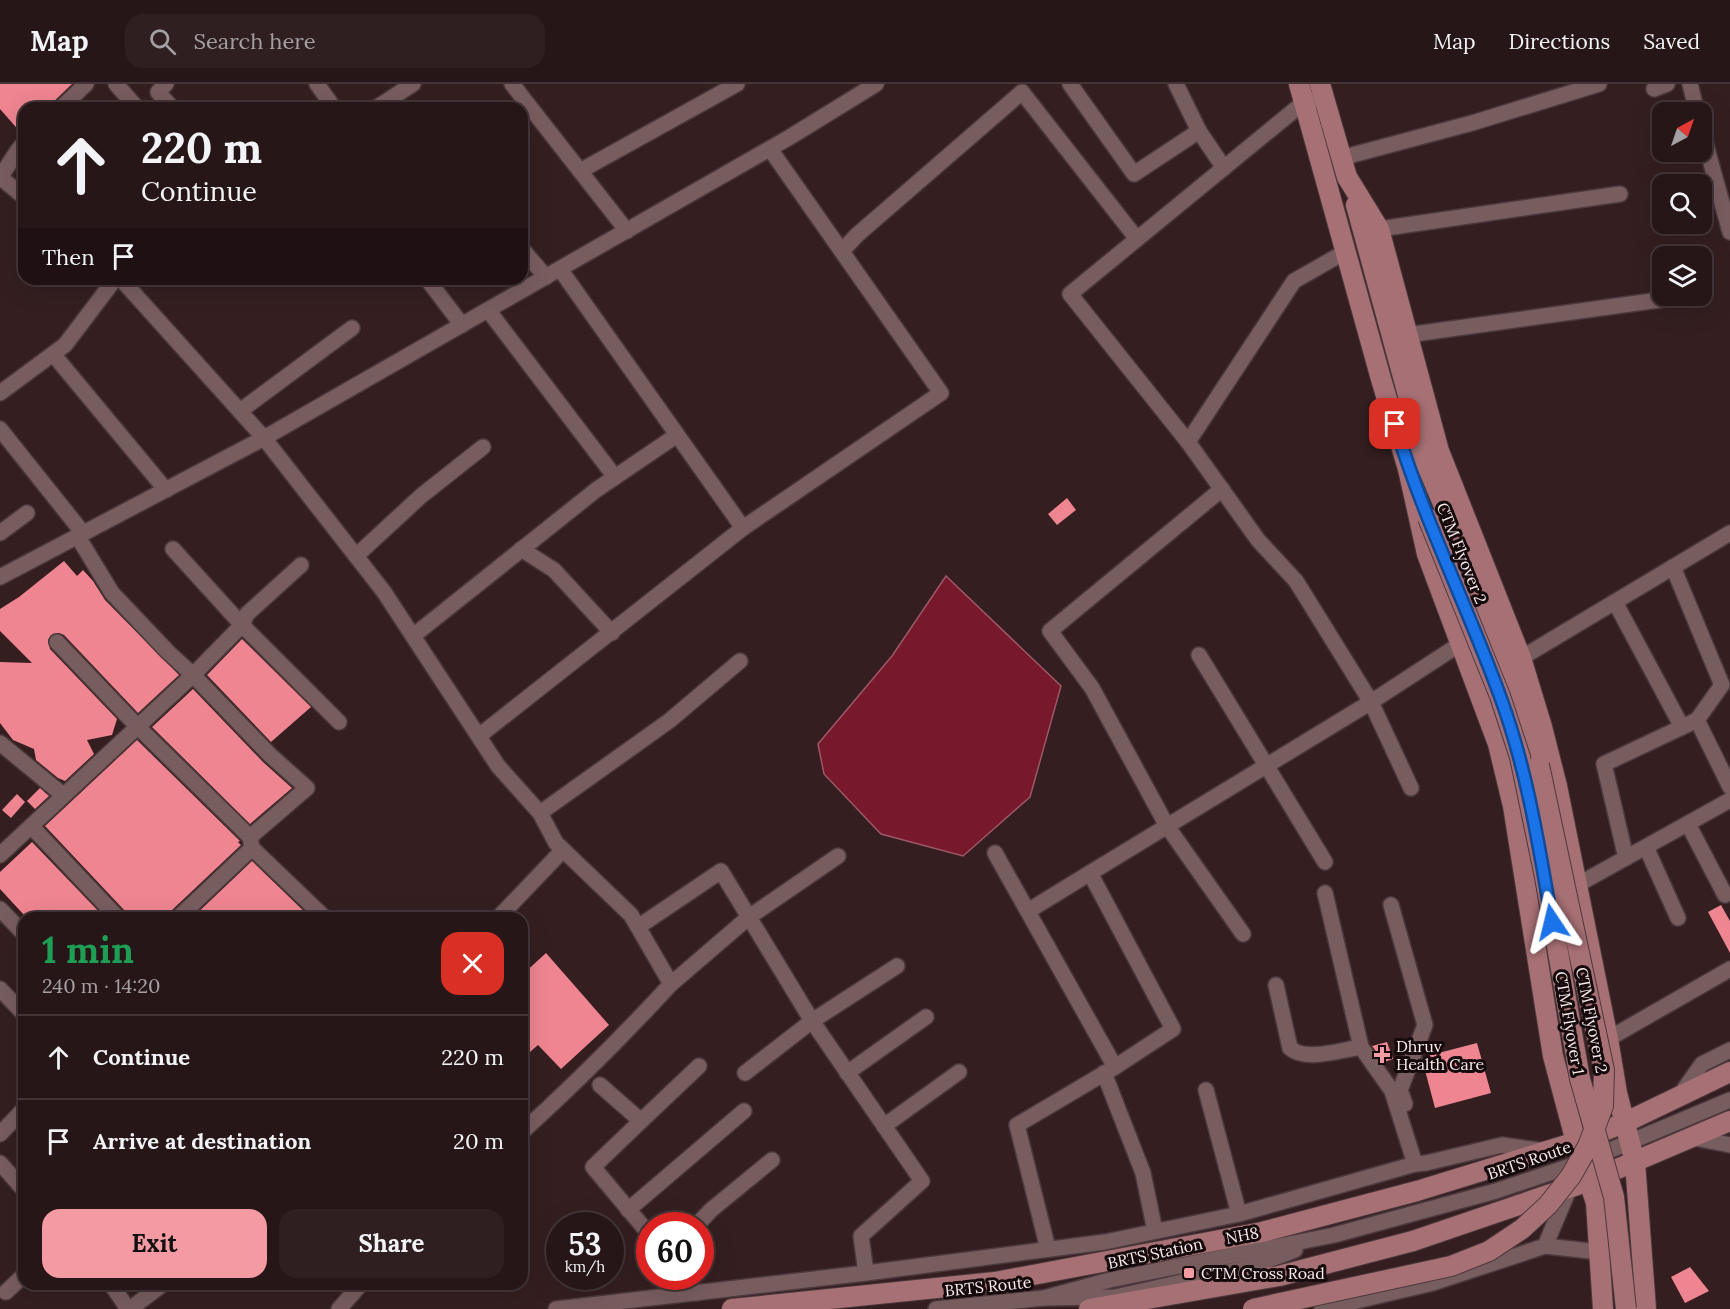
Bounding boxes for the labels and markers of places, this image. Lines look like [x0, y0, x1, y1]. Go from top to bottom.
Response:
pin [1369, 398, 1420, 449]
place label: Dhruv Health Care [1396, 1036, 1485, 1074]
marker: Dhruv Health Care [1373, 1046, 1391, 1064]
place label: CTM Cross Road [1201, 1263, 1325, 1283]
marker: CTM Cross Road [1182, 1266, 1196, 1280]

